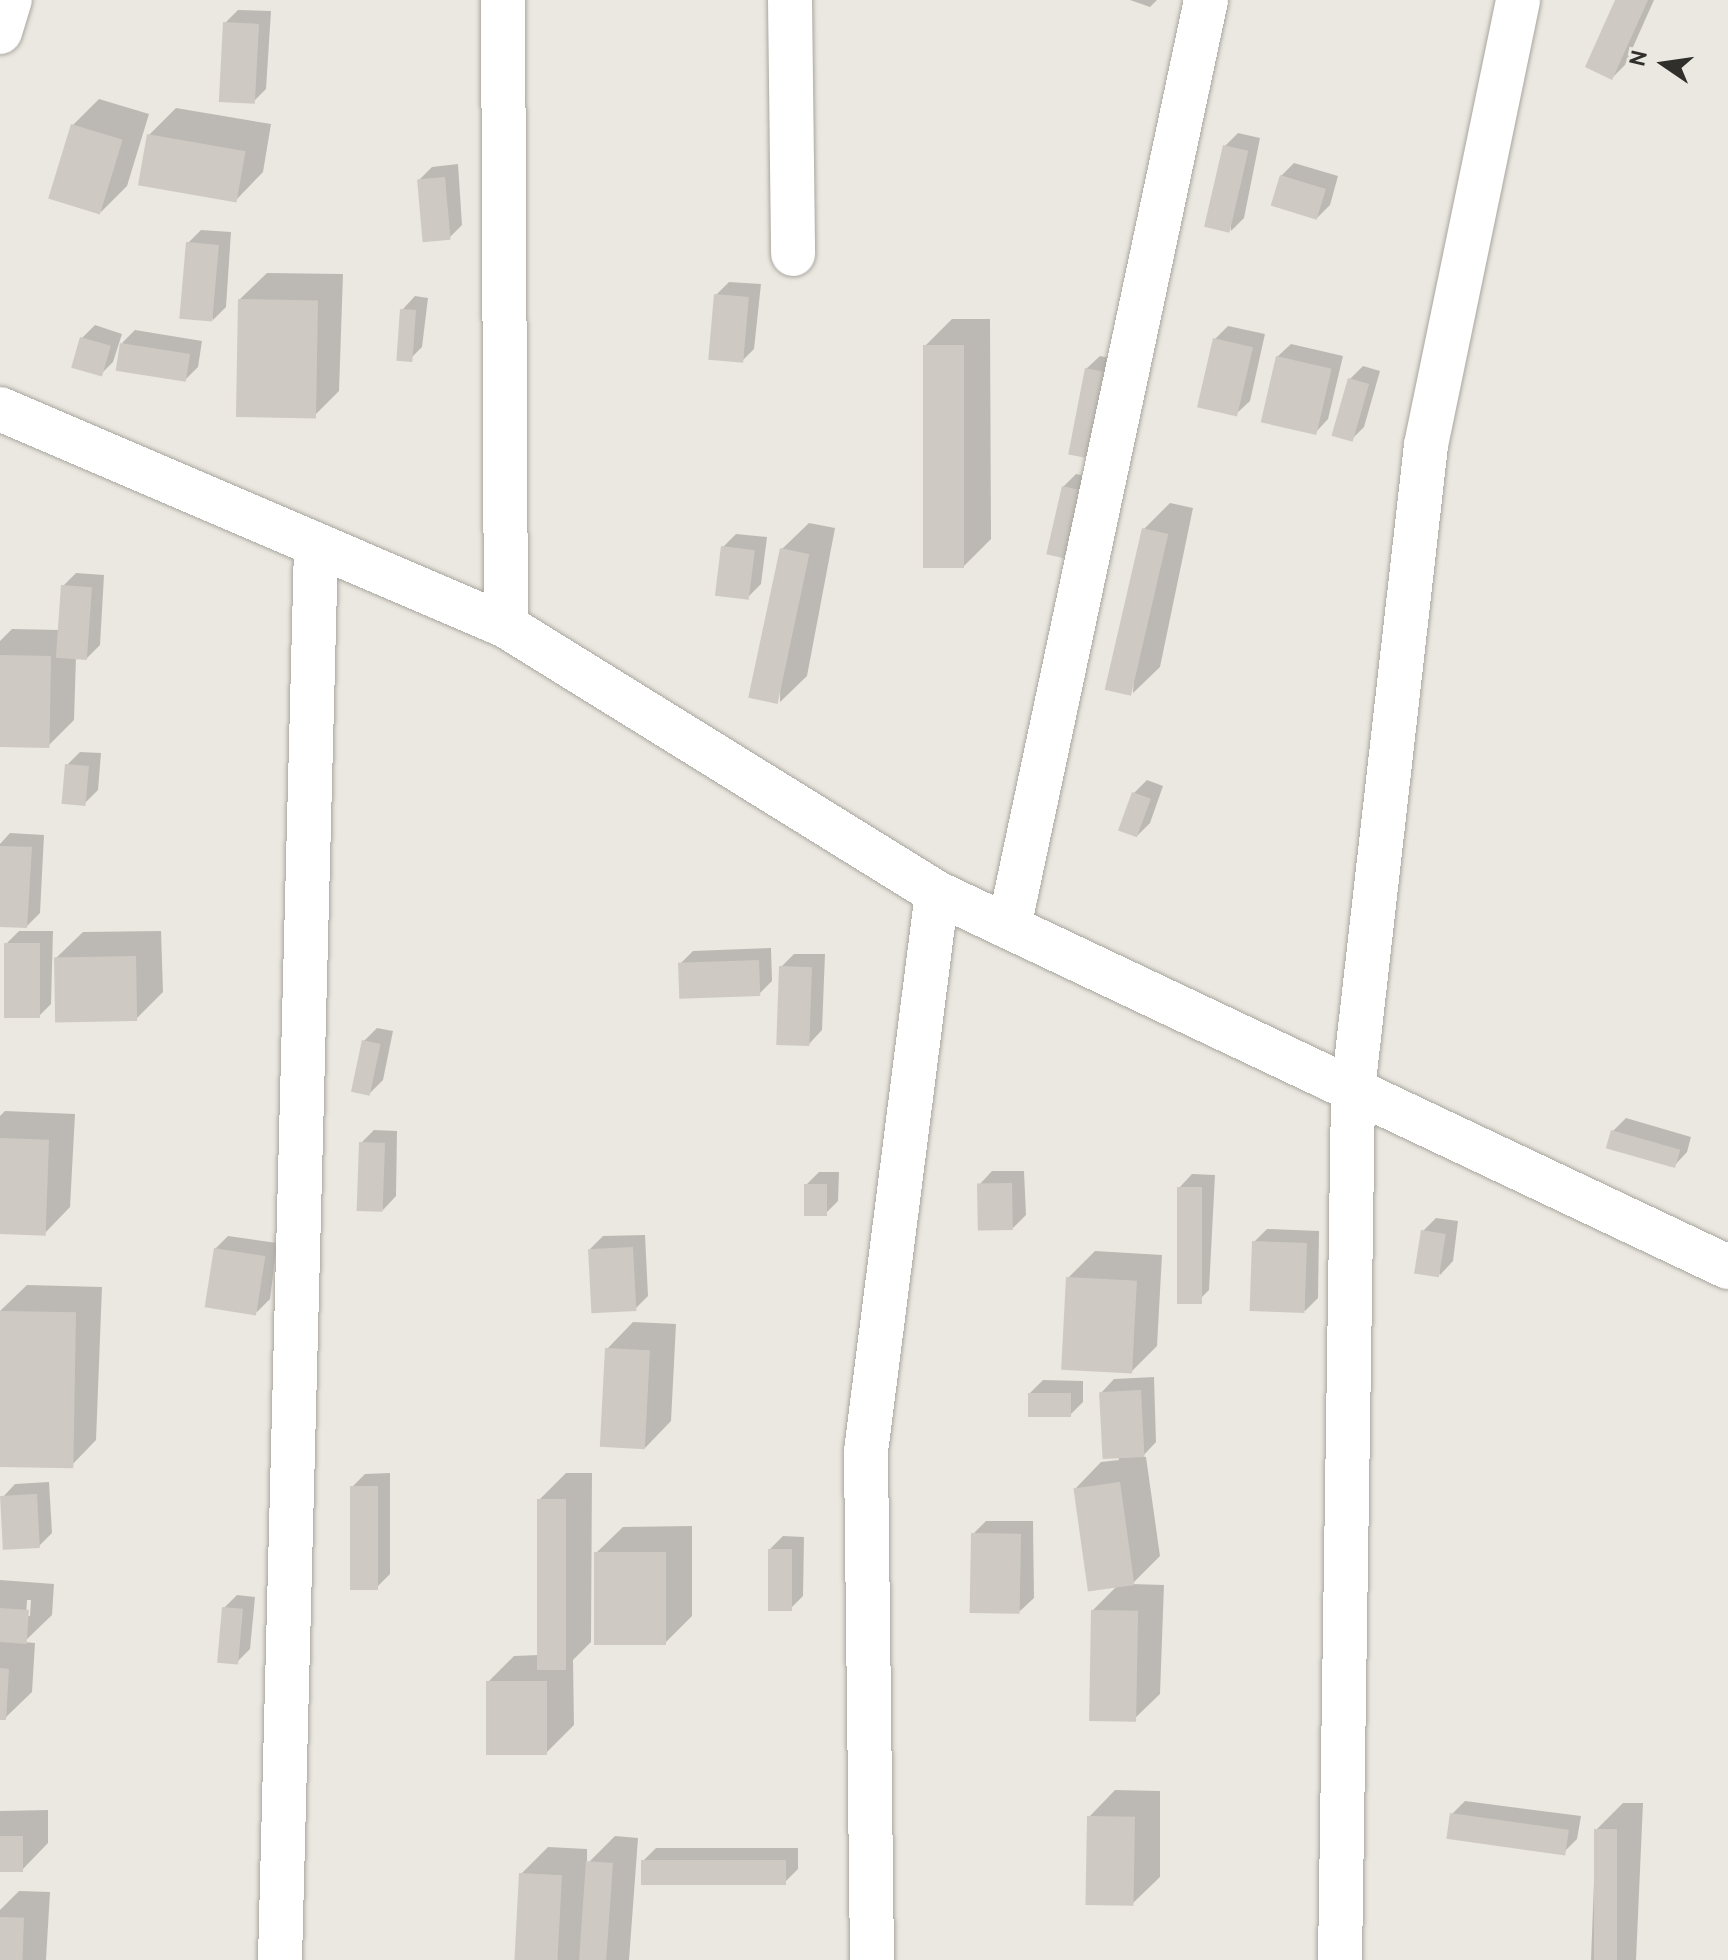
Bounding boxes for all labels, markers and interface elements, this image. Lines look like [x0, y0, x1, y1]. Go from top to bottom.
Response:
north arrow [1624, 24, 1704, 104]
text: N [1625, 48, 1655, 69]

